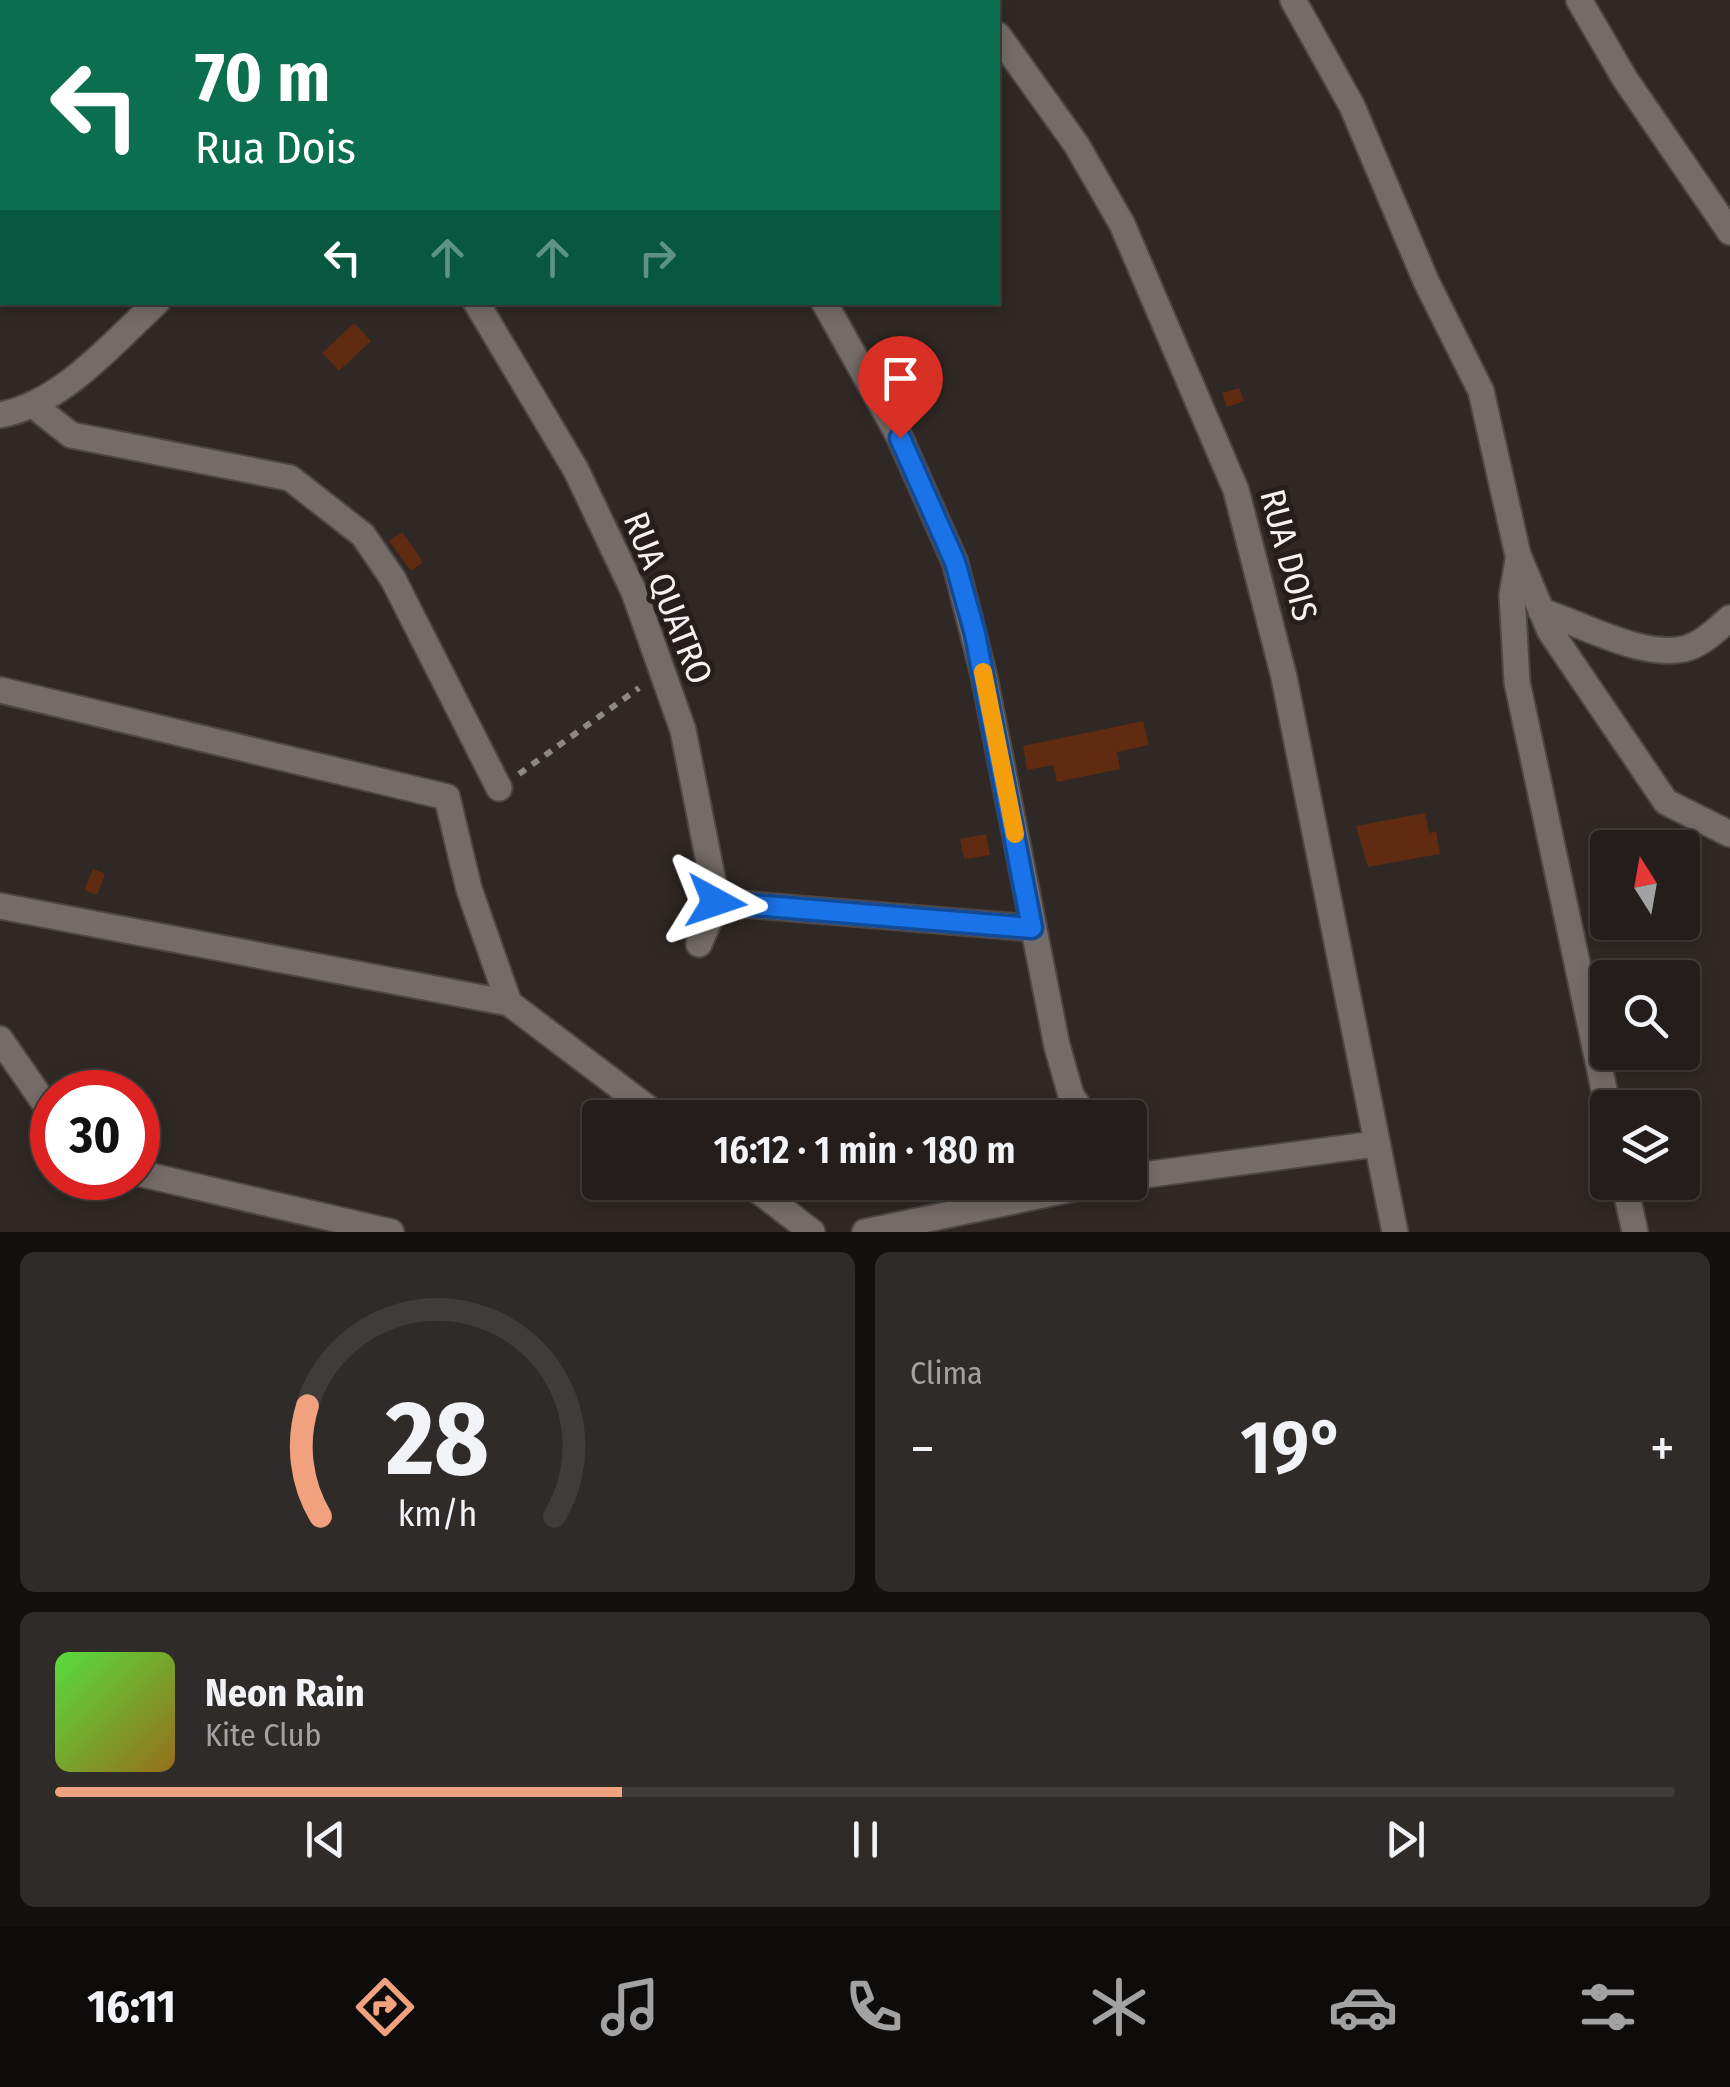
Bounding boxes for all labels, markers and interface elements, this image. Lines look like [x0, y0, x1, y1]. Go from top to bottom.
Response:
text: 70 m [195, 36, 330, 120]
icon: left [30, 40, 160, 170]
text: Rua Dois [195, 121, 356, 175]
icon: left [315, 230, 370, 285]
icon: ahead [420, 230, 475, 285]
icon: ahead [525, 230, 580, 285]
icon: right [630, 230, 685, 285]
pin [858, 336, 943, 439]
icon: arrive [873, 351, 928, 406]
street label: RUA DOIS [1251, 485, 1327, 625]
street label: RUA QUATRO [615, 506, 721, 690]
north arrow [1590, 830, 1700, 940]
map controls [1590, 830, 1700, 1200]
position arrow [664, 850, 768, 954]
button: search [1590, 960, 1700, 1070]
speed limit sign: 30 [30, 1070, 160, 1200]
button: layers [1590, 1090, 1700, 1200]
text: 16:12 · 1 min · 180 m [713, 1127, 1016, 1173]
text: Clima [910, 1354, 983, 1392]
text: 28 [385, 1377, 489, 1502]
text: 19° [1240, 1403, 1345, 1493]
text: − [910, 1416, 935, 1482]
text: + [1650, 1416, 1675, 1482]
text: km/h [398, 1493, 477, 1535]
text: Neon Rain [205, 1670, 365, 1716]
text: Kite Club [205, 1716, 321, 1754]
icon: previous [298, 1812, 353, 1867]
icon: pause [838, 1812, 893, 1867]
icon: next [1378, 1812, 1433, 1867]
icon: directions [350, 1972, 420, 2042]
icon: music [595, 1972, 665, 2042]
icon: phone [839, 1972, 909, 2042]
icon: climate [1084, 1972, 1154, 2042]
icon: car [1328, 1972, 1398, 2042]
icon: filters [1573, 1972, 1643, 2042]
text: 16:11 [87, 1980, 176, 2034]

